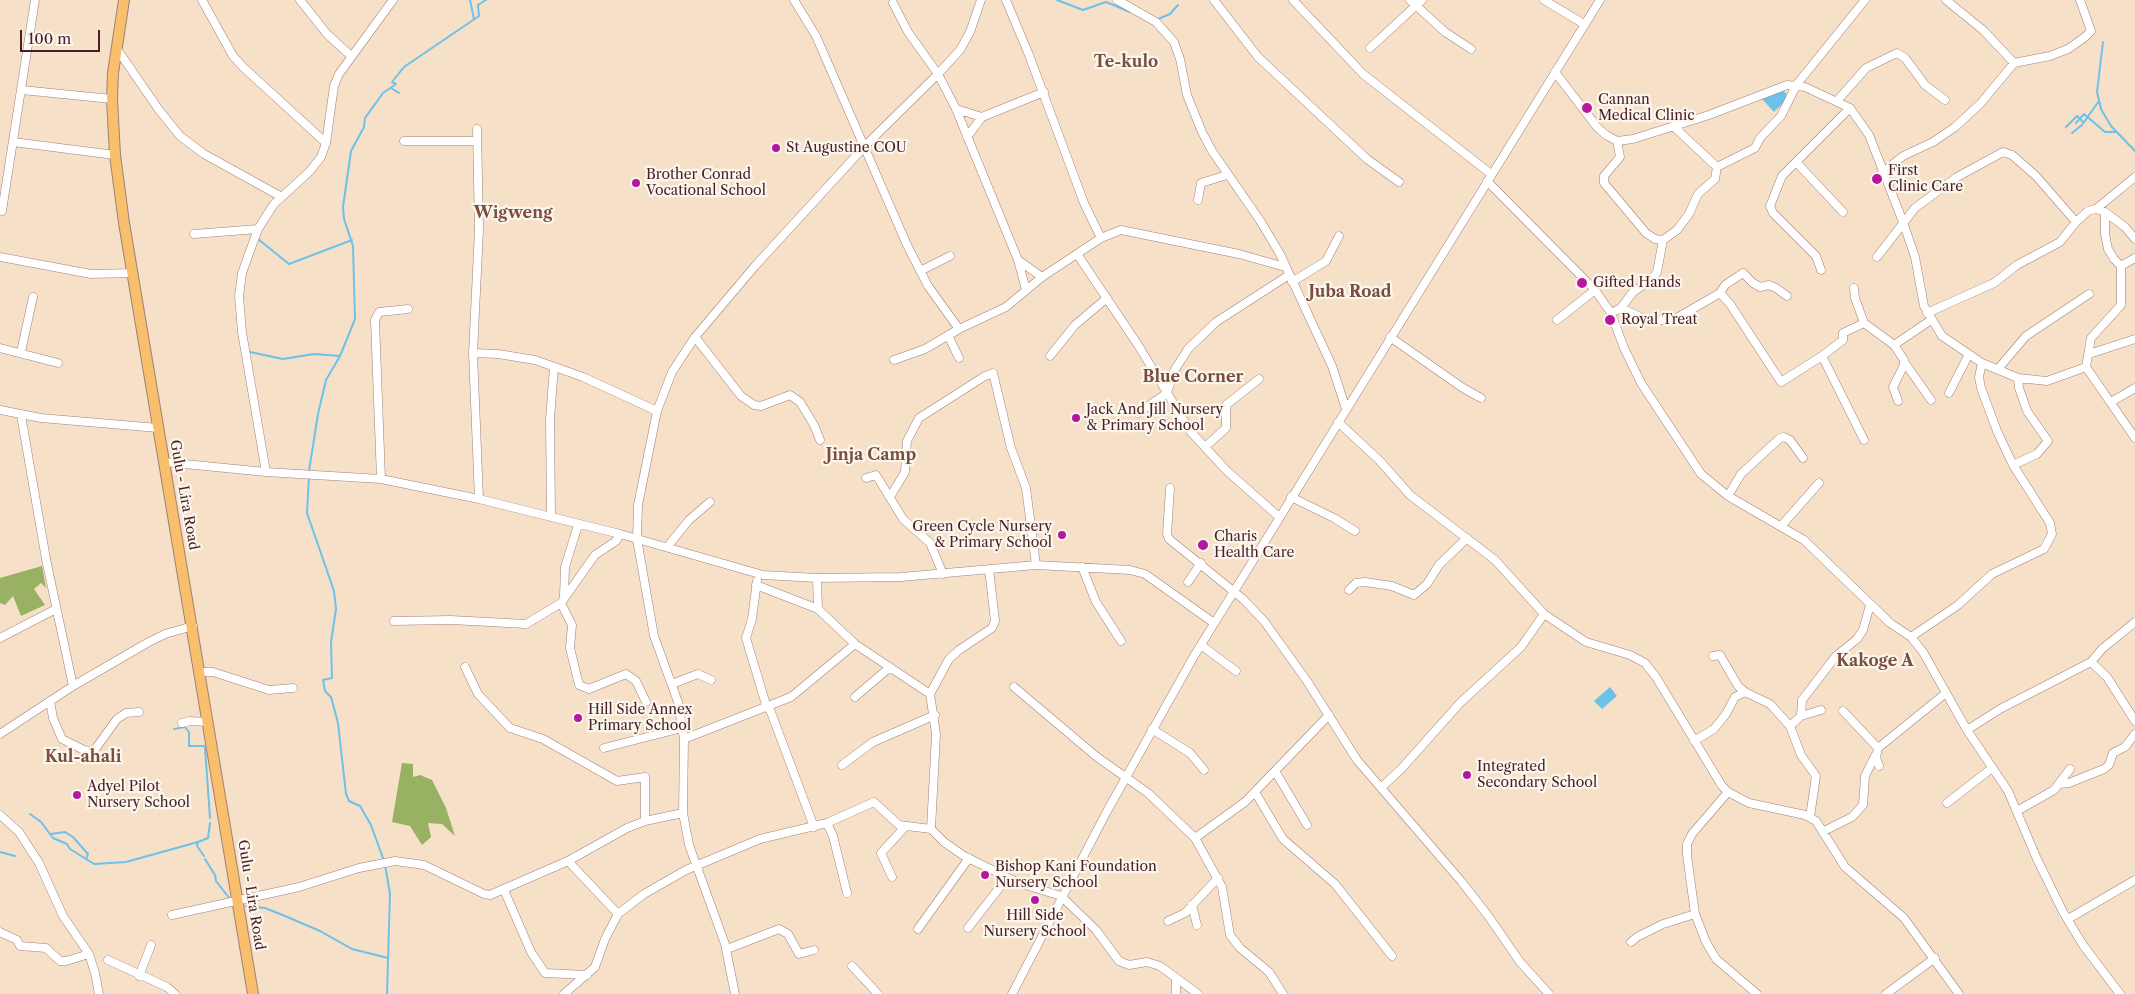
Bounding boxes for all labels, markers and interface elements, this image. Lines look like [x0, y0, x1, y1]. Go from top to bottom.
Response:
scale bar [22, 20, 102, 52]
text: 100 m [28, 29, 71, 48]
district label: Te-kulo [1094, 52, 1158, 72]
place label: Cannan Medical Clinic [1598, 92, 1695, 124]
marker: Cannan Medical Clinic [1580, 101, 1594, 115]
place label: St Augustine COU [786, 140, 907, 156]
marker: St Augustine COU [770, 142, 782, 154]
place label: First Clinic Care [1888, 163, 1963, 196]
place label: Brother Conrad Vocational School [646, 167, 766, 200]
marker: First Clinic Care [1870, 172, 1884, 186]
marker: Brother Conrad Vocational School [630, 177, 642, 189]
district label: Wigweng [474, 203, 552, 223]
place label: Gifted Hands [1593, 275, 1681, 291]
marker: Gifted Hands [1575, 276, 1589, 290]
district label: Juba Road [1309, 282, 1391, 302]
place label: Royal Treat [1621, 312, 1698, 328]
marker: Royal Treat [1603, 313, 1617, 327]
district label: Blue Corner [1143, 367, 1243, 387]
place label: Jack And Jill Nursery & Primary School [1086, 402, 1223, 434]
marker: Jack And Jill Nursery & Primary School [1070, 412, 1082, 424]
street label: Gulu - Lira Road [166, 439, 202, 551]
district label: Jinja Camp [826, 445, 916, 465]
place label: Green Cycle Nursery & Primary School [912, 519, 1052, 552]
marker: Green Cycle Nursery & Primary School [1056, 529, 1068, 541]
place label: Charis Health Care [1214, 529, 1294, 562]
marker: Charis Health Care [1196, 538, 1210, 552]
district label: Kakoge A [1836, 651, 1914, 671]
place label: Hill Side Annex Primary School [588, 702, 692, 734]
marker: Hill Side Annex Primary School [572, 712, 584, 724]
district label: Kul-ahali [45, 747, 121, 767]
place label: Integrated Secondary School [1477, 759, 1597, 792]
marker: Integrated Secondary School [1461, 769, 1473, 781]
place label: Adyel Pilot Nursery School [87, 779, 190, 812]
marker: Adyel Pilot Nursery School [71, 789, 83, 801]
street label: Gulu - Lira Road [234, 839, 268, 951]
place label: Bishop Kani Foundation Nursery School [995, 859, 1157, 892]
marker: Bishop Kani Foundation Nursery School [979, 869, 991, 881]
marker: Hill Side Nursery School [1029, 894, 1041, 906]
place label: Hill Side Nursery School [984, 908, 1086, 940]

